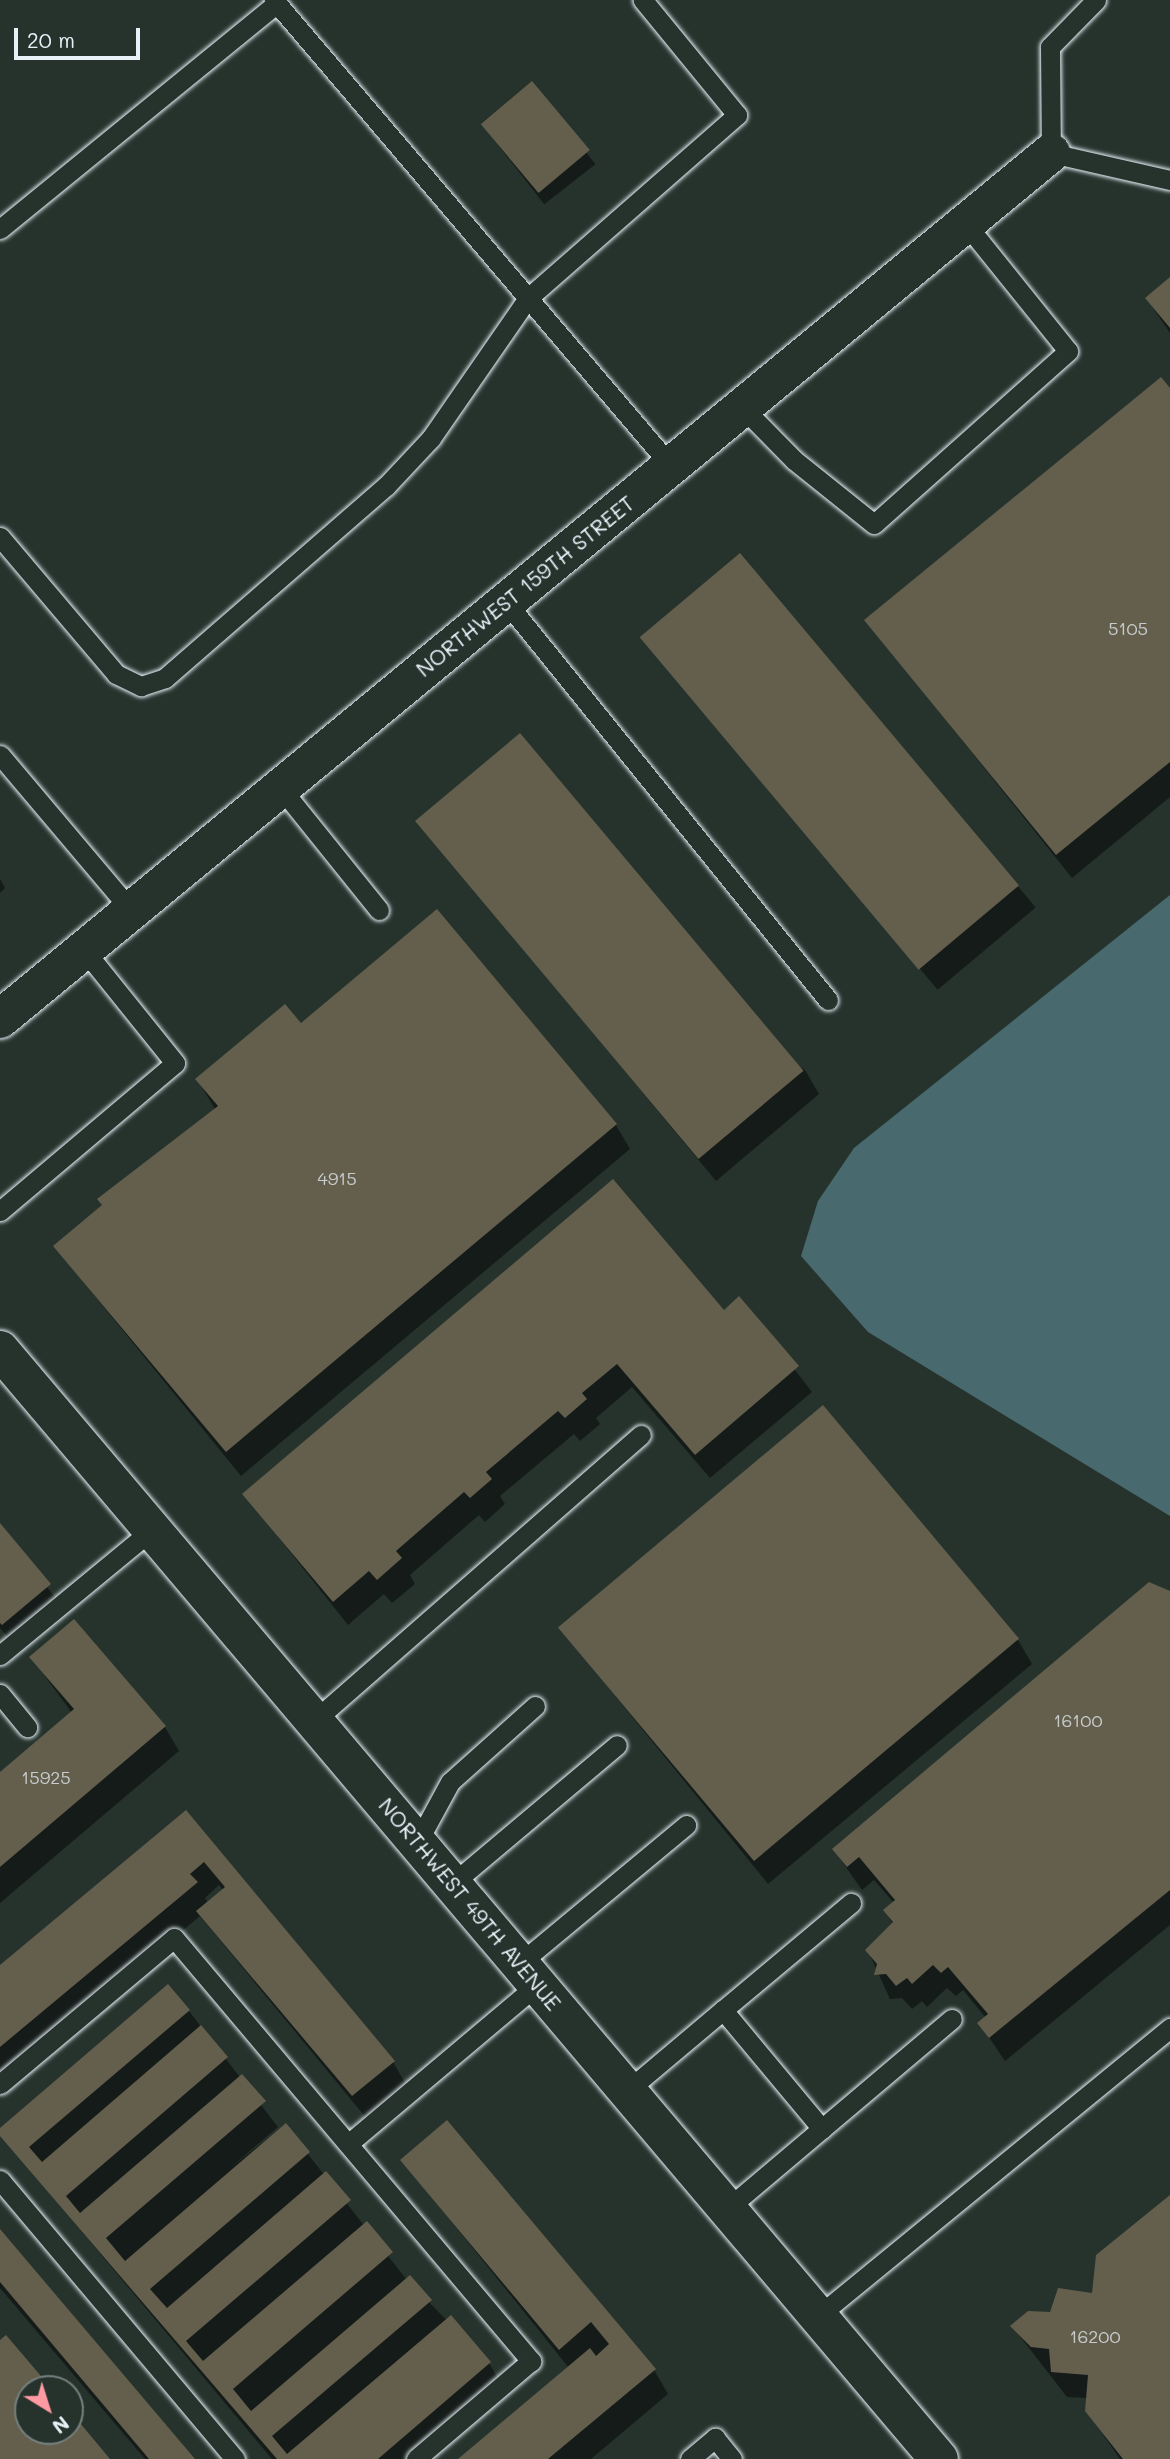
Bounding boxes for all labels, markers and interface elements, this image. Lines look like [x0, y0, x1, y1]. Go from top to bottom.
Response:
scale bar [18, 14, 144, 58]
text: 20 m [27, 26, 75, 53]
street label: NORTHWEST 159TH STREET [411, 490, 639, 682]
house number: 5105 [1108, 617, 1148, 639]
house number: 4915 [317, 1167, 357, 1189]
house number: 16100 [1053, 1709, 1103, 1731]
house number: 15925 [21, 1766, 71, 1788]
street label: NORTHWEST 49TH AVENUE [374, 1793, 566, 2015]
house number: 16200 [1069, 2325, 1121, 2347]
north arrow [14, 2375, 84, 2445]
text: N [48, 2411, 74, 2440]

